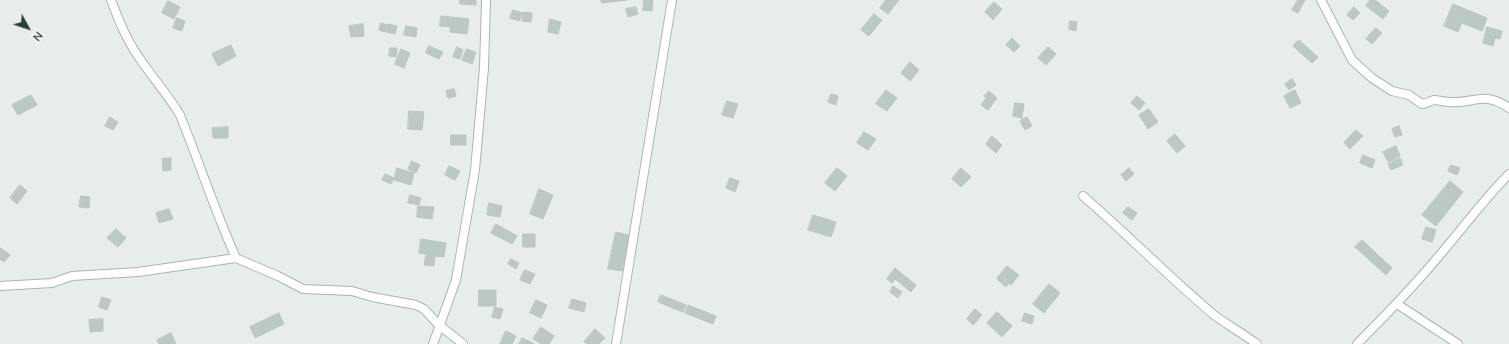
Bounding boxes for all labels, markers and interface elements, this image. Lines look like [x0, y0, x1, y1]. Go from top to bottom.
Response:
north arrow [8, 8, 48, 48]
text: N [29, 28, 46, 44]

